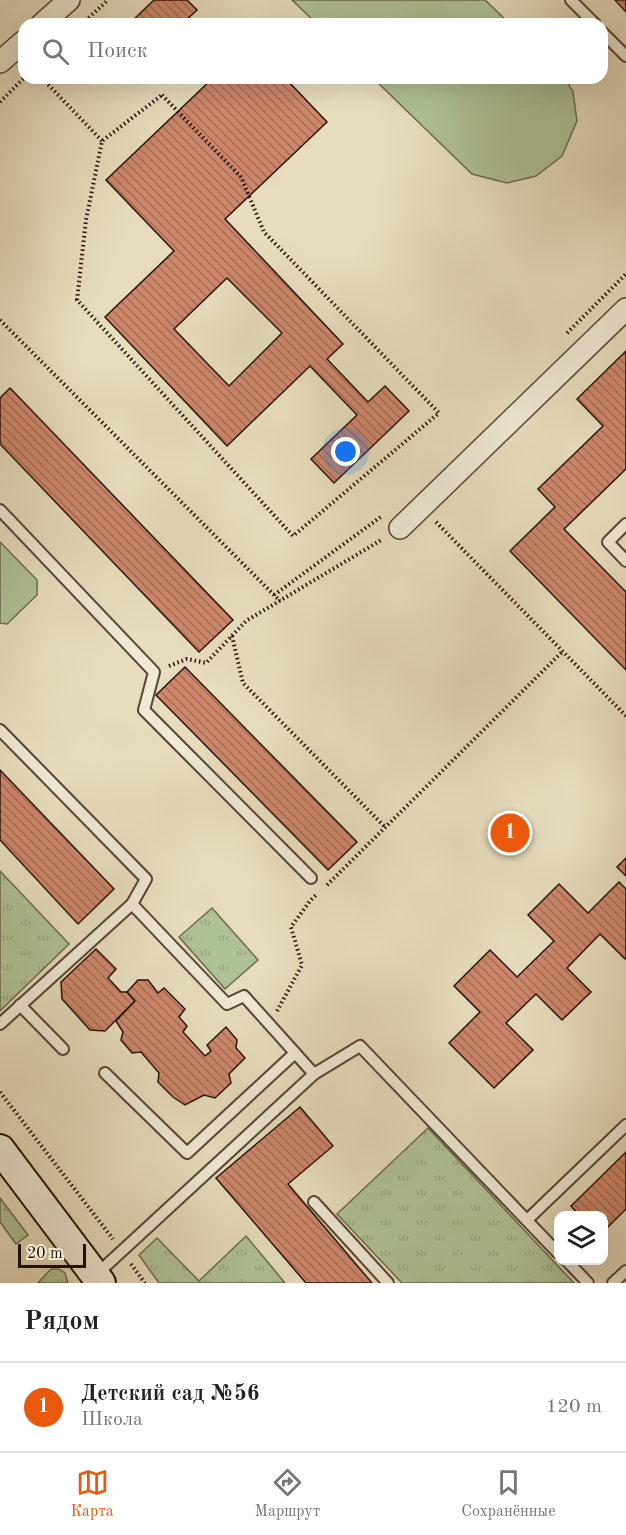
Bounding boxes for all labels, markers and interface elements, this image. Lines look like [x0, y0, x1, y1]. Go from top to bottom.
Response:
search box [18, 18, 608, 84]
icon: search [39, 35, 72, 68]
text: Поиск [87, 40, 148, 62]
your location [331, 437, 360, 466]
pin: 1 [490, 810, 530, 856]
map controls [554, 1211, 608, 1265]
button: layers [554, 1211, 608, 1265]
scale bar [18, 1241, 86, 1268]
text: 20 m [27, 1246, 63, 1262]
text: Рядом [24, 1309, 99, 1335]
text: Детский сад №56 [81, 1383, 260, 1405]
text: 1 [38, 1397, 49, 1417]
text: 120 m [546, 1397, 602, 1417]
text: Школа [81, 1410, 143, 1430]
tab: Карта [70, 1466, 114, 1522]
tab: Маршрут [255, 1466, 320, 1522]
tab: Сохранённые [461, 1466, 556, 1522]

